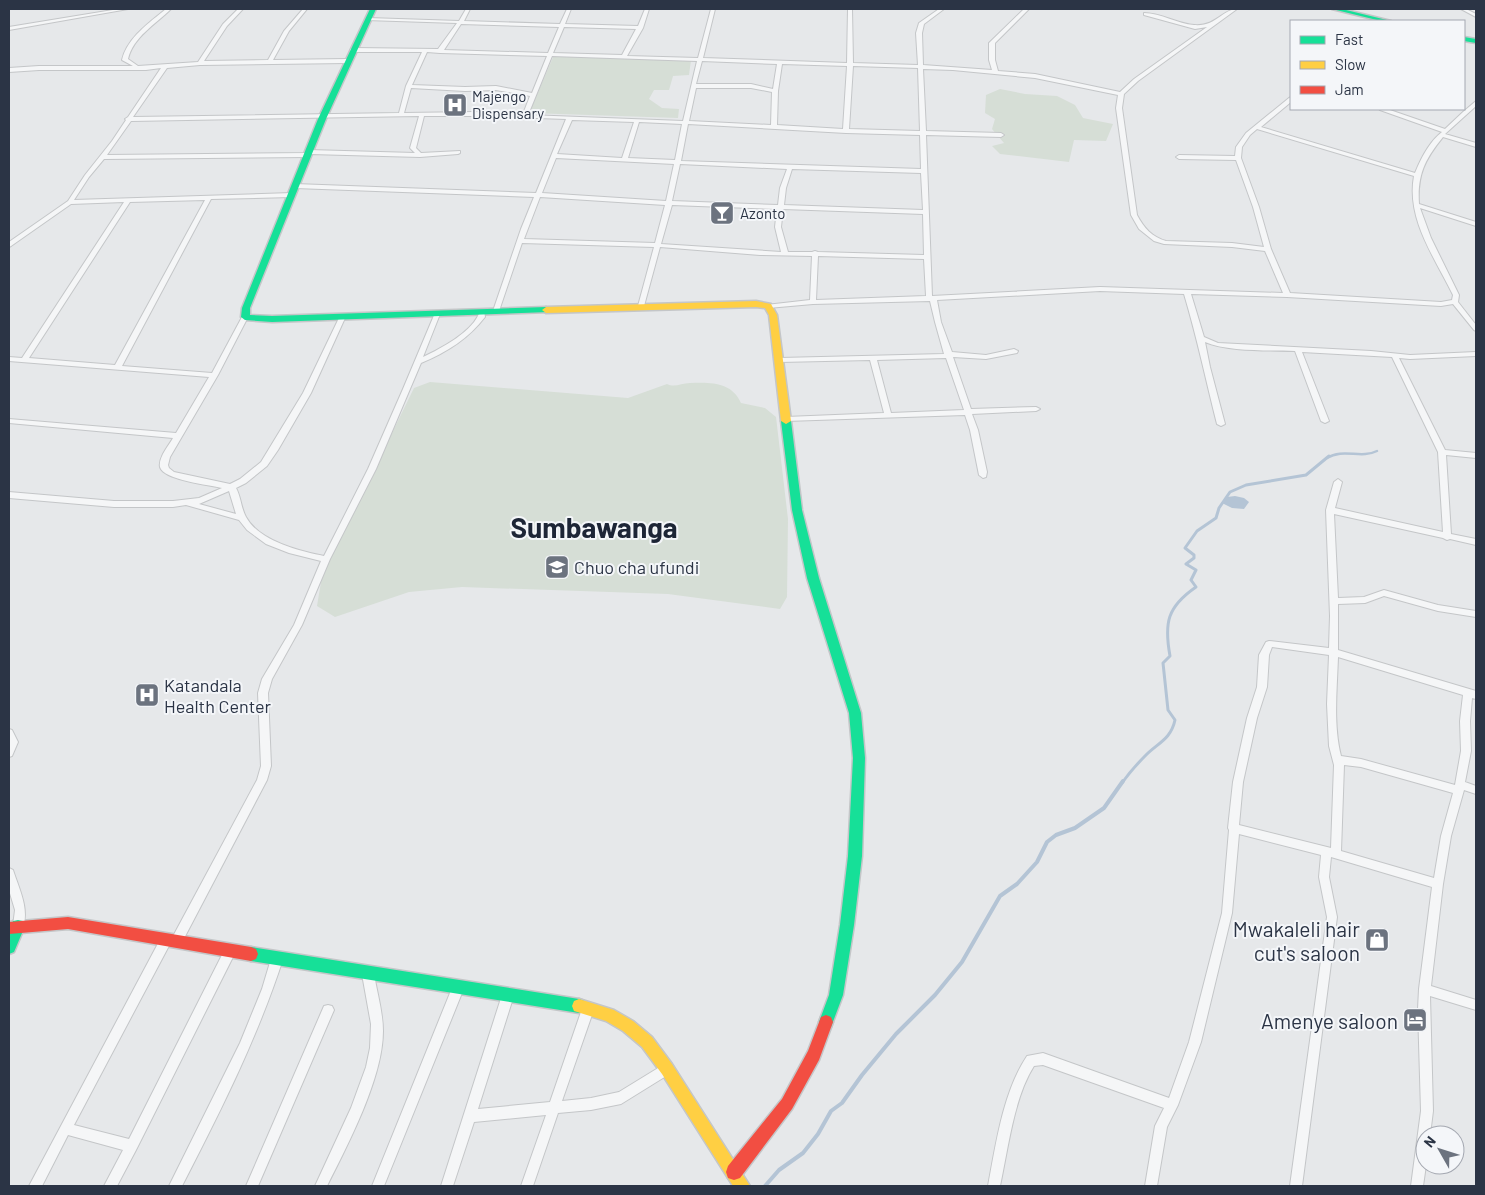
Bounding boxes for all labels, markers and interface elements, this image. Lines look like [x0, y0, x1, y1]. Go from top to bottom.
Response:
legend [1290, 20, 1465, 110]
text: Fast [1335, 30, 1363, 48]
text: Slow [1335, 55, 1366, 73]
text: Jam [1335, 80, 1364, 98]
place label: Majengo Dispensary [472, 87, 544, 122]
hospital icon: Majengo Dispensary [442, 92, 468, 118]
bar icon: Azonto [709, 200, 735, 226]
place label: Azonto [740, 204, 785, 222]
district label: Sumbawanga [510, 510, 678, 544]
school or university icon: Chuo cha ufundi [544, 554, 570, 580]
place label: Chuo cha ufundi [574, 556, 699, 578]
place label: Katandala Health Center [164, 674, 272, 717]
hospital icon: Katandala Health Center [134, 682, 160, 708]
place label: Mwakaleli hair cut's saloon [1233, 916, 1360, 965]
shop icon: Mwakaleli hair cut's saloon [1364, 927, 1390, 953]
hotel icon: Amenye saloon [1402, 1007, 1428, 1033]
place label: Amenye saloon [1261, 1008, 1398, 1033]
north arrow [1415, 1125, 1465, 1175]
text: N [1420, 1133, 1439, 1150]

